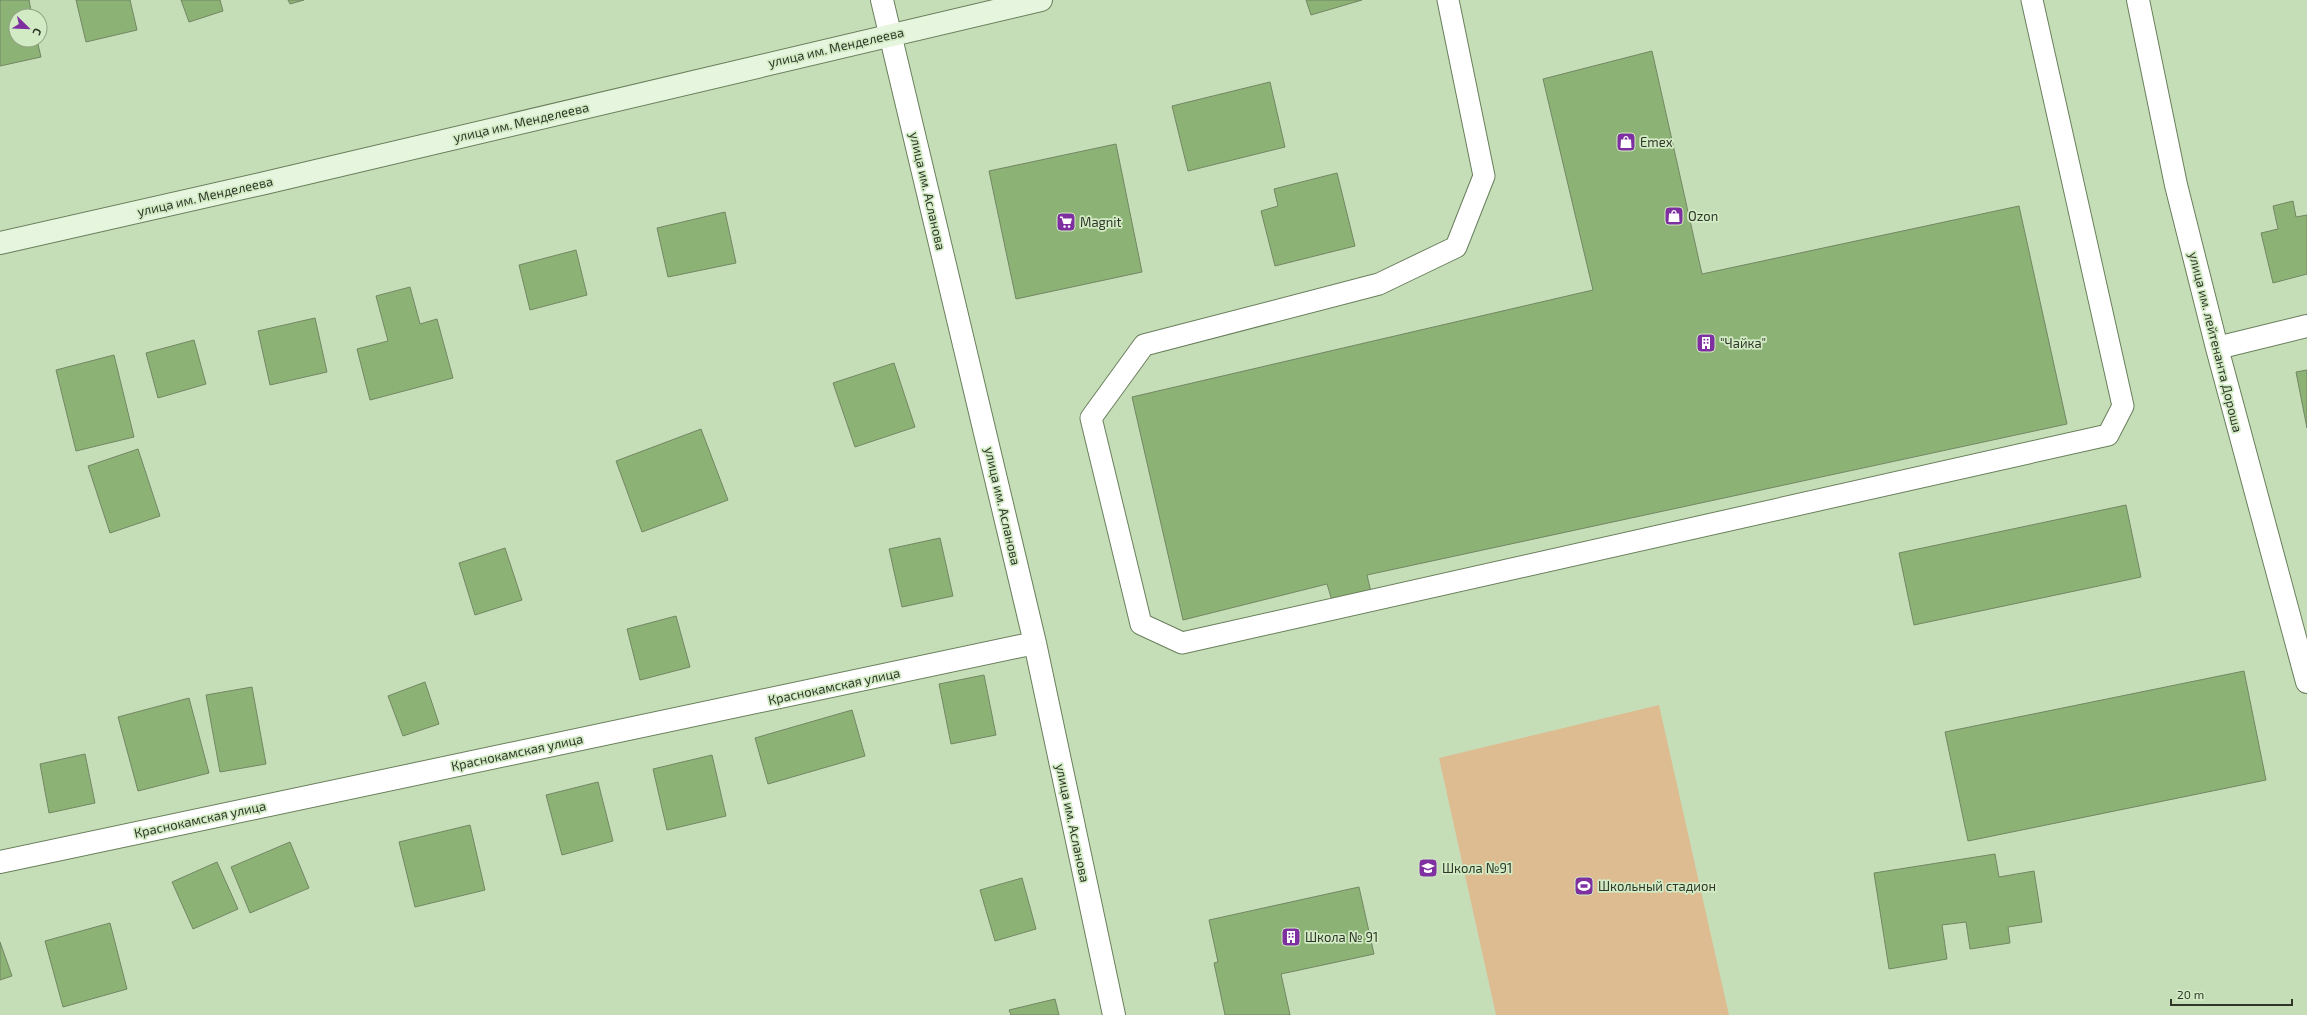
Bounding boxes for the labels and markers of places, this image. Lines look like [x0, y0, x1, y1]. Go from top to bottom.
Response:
shop icon: Emex [1615, 131, 1637, 153]
place label: Emex [1640, 134, 1673, 150]
shop icon: Ozon [1663, 205, 1685, 227]
place label: Ozon [1688, 208, 1718, 224]
supermarket icon: Magnit [1055, 211, 1077, 233]
place label: Magnit [1080, 214, 1122, 230]
building icon: "Чайка" [1695, 332, 1717, 354]
place label: "Чайка" [1720, 335, 1766, 351]
school or university icon: Школа №91 [1417, 857, 1439, 879]
place label: Школа №91 [1442, 860, 1512, 876]
sports icon: Школьный стадион [1573, 875, 1595, 897]
place label: Школьный стадион [1598, 878, 1716, 894]
building icon: Школа № 91 [1280, 926, 1302, 948]
place label: Школа № 91 [1305, 929, 1378, 945]

